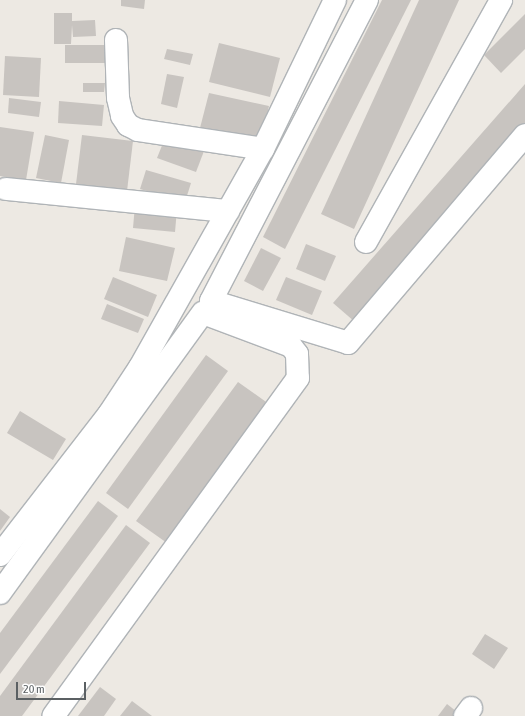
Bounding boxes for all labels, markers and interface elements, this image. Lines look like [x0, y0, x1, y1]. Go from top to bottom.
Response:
scale bar [18, 674, 88, 700]
text: 20 m [23, 682, 45, 696]

